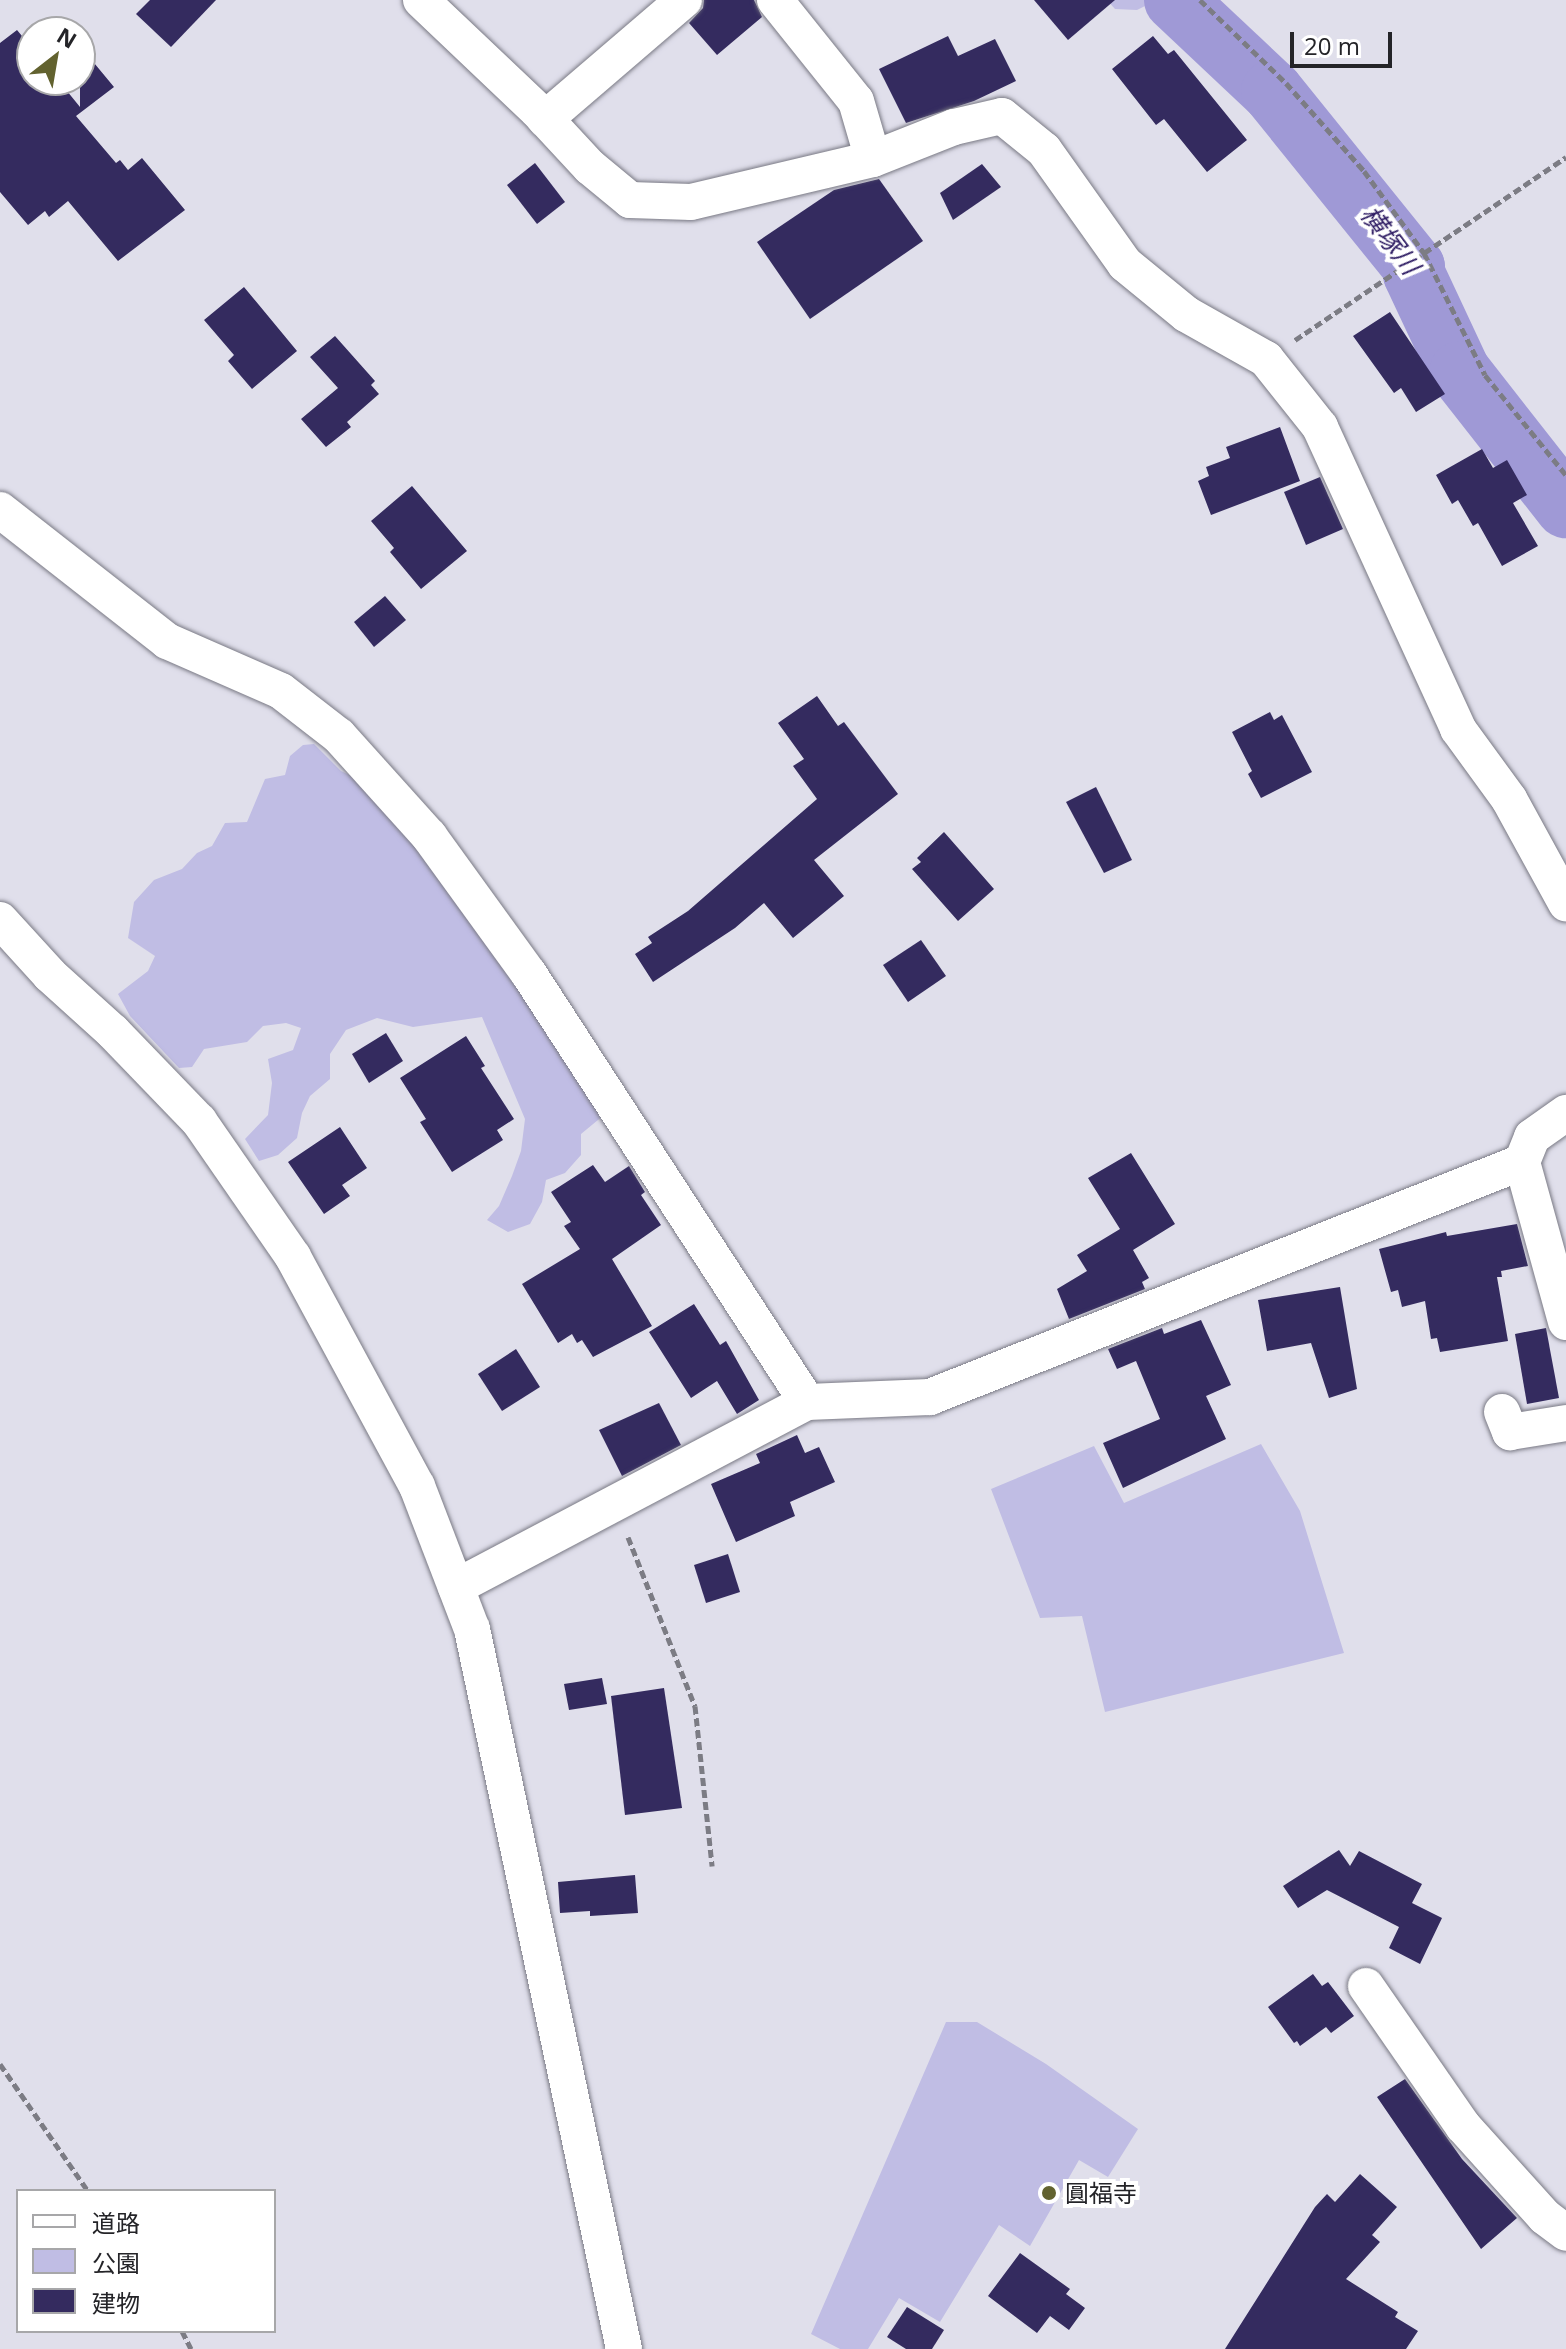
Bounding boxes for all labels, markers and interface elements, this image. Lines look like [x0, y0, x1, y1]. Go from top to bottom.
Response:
north arrow [16, 16, 96, 96]
scale bar [1294, 16, 1396, 66]
text: N [52, 20, 83, 55]
text: 20 m [1304, 29, 1360, 62]
water label: 横塚川 [1354, 199, 1426, 281]
place label: 圓福寺 [1065, 2179, 1137, 2207]
marker: 圓福寺 [1040, 2184, 1058, 2202]
legend [16, 2189, 276, 2333]
text: 道路 [92, 2206, 140, 2239]
text: 公園 [92, 2246, 140, 2279]
text: 建物 [92, 2286, 140, 2319]

